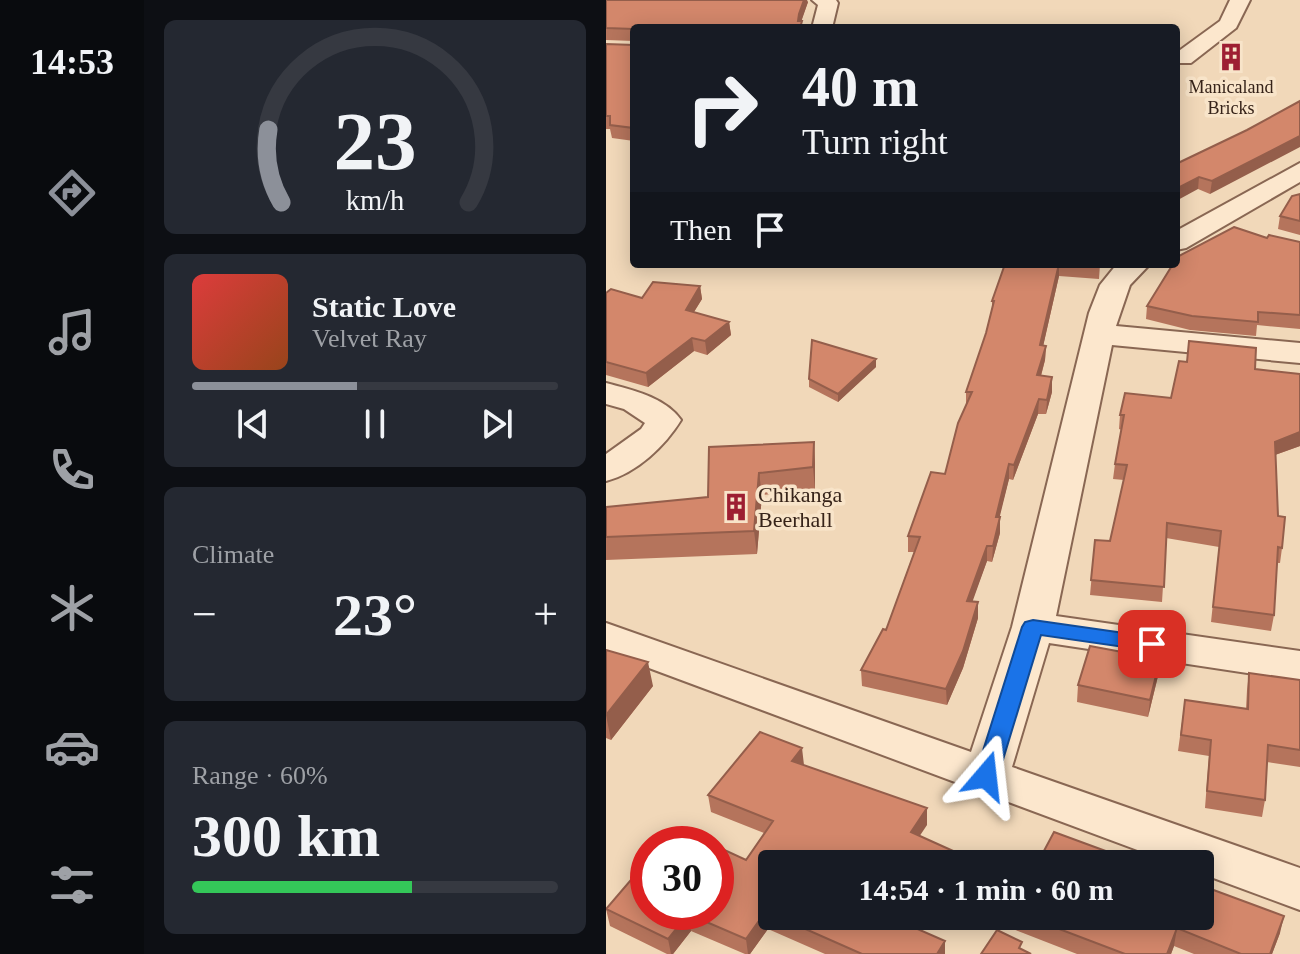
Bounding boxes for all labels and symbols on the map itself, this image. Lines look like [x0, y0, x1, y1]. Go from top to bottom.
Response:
building icon: Manicaland Bricks [1216, 42, 1246, 72]
place label: Manicaland Bricks [1189, 77, 1273, 118]
place label: Chikanga Beerhall [758, 482, 843, 532]
building icon: Chikanga Beerhall [721, 492, 751, 522]
pin [1118, 610, 1186, 678]
position arrow [944, 734, 1028, 818]
speed limit sign: 30 [630, 826, 734, 930]

